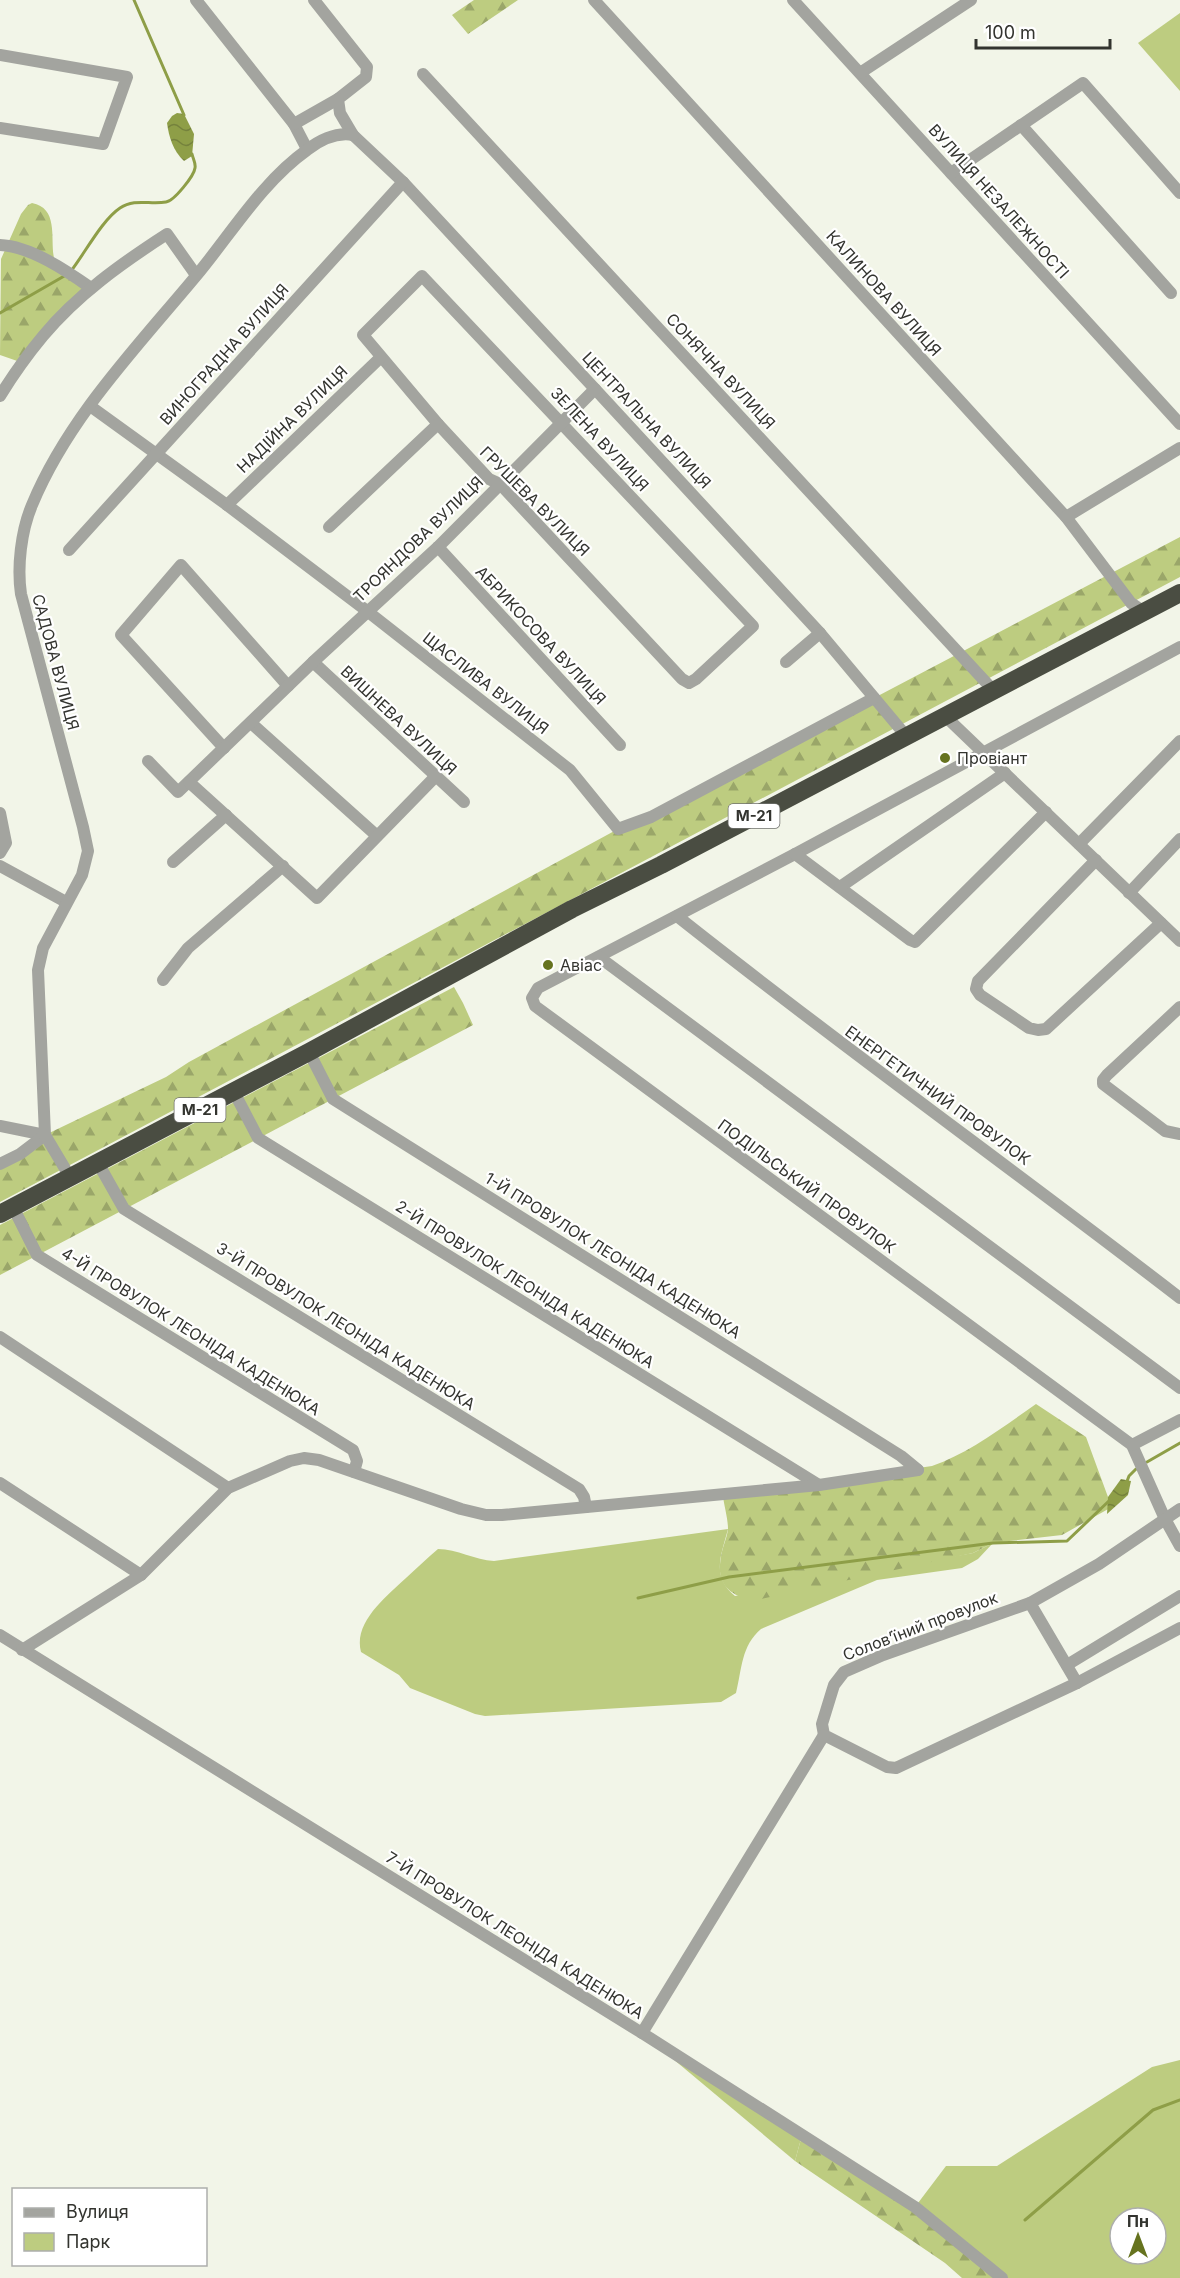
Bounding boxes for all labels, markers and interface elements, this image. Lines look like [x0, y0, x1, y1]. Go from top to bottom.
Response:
scale bar [976, 12, 1110, 50]
text: 100 m [985, 22, 1036, 43]
street label: ВУЛИЦЯ НЕЗАЛЕЖНОСТІ [924, 120, 1074, 282]
street label: КАЛИНОВА ВУЛИЦЯ [822, 226, 946, 360]
street label: ВИНОГРАДНА ВУЛИЦЯ [155, 279, 293, 429]
street label: СОНЯЧНА ВУЛИЦЯ [662, 309, 780, 433]
street label: ЦЕНТРАЛЬНА ВУЛИЦЯ [578, 348, 716, 492]
street label: НАДІЙНА ВУЛИЦЯ [232, 361, 352, 477]
street label: ЗЕЛЕНА ВУЛИЦЯ [547, 383, 653, 495]
street label: ГРУШЕВА ВУЛИЦЯ [476, 442, 594, 560]
street label: ТРОЯНДОВА ВУЛИЦЯ [349, 472, 487, 606]
street label: АБРИКОСОВА ВУЛИЦЯ [471, 561, 611, 709]
street label: САДОВА ВУЛИЦЯ [28, 592, 84, 732]
street label: ЩАСЛИВА ВУЛИЦЯ [419, 628, 553, 738]
street label: ВИШНЕВА ВУЛИЦЯ [337, 661, 461, 779]
place label: Провіант [957, 748, 1028, 768]
marker: Провіант [938, 751, 952, 765]
road number: М-21 [728, 804, 780, 828]
place label: Авіас [560, 955, 602, 975]
marker: Авіас [541, 958, 555, 972]
street label: ЕНЕРГЕТИЧНИЙ ПРОВУЛОК [841, 1021, 1035, 1169]
road number: М-21 [174, 1098, 226, 1122]
street label: ПОДІЛЬСЬКИЙ ПРОВУЛОК [714, 1115, 900, 1257]
street label: 1-Й ПРОВУЛОК ЛЕОНІДА КАДЕНЮКА [481, 1168, 745, 1342]
street label: 2-Й ПРОВУЛОК ЛЕОНІДА КАДЕНЮКА [392, 1196, 658, 1372]
street label: 3-Й ПРОВУЛОК ЛЕОНІДА КАДЕНЮКА [213, 1238, 479, 1414]
street label: 4-Й ПРОВУЛОК ЛЕОНІДА КАДЕНЮКА [58, 1243, 324, 1419]
street label: Соловʼїний провулок [840, 1587, 1001, 1665]
street label: 7-Й ПРОВУЛОК ЛЕОНІДА КАДЕНЮКА [382, 1847, 648, 2023]
legend [12, 2188, 207, 2266]
text: Вулиця [66, 2201, 129, 2222]
north arrow [1108, 2206, 1168, 2266]
text: Пн [1127, 2211, 1149, 2231]
text: Парк [66, 2231, 111, 2252]

